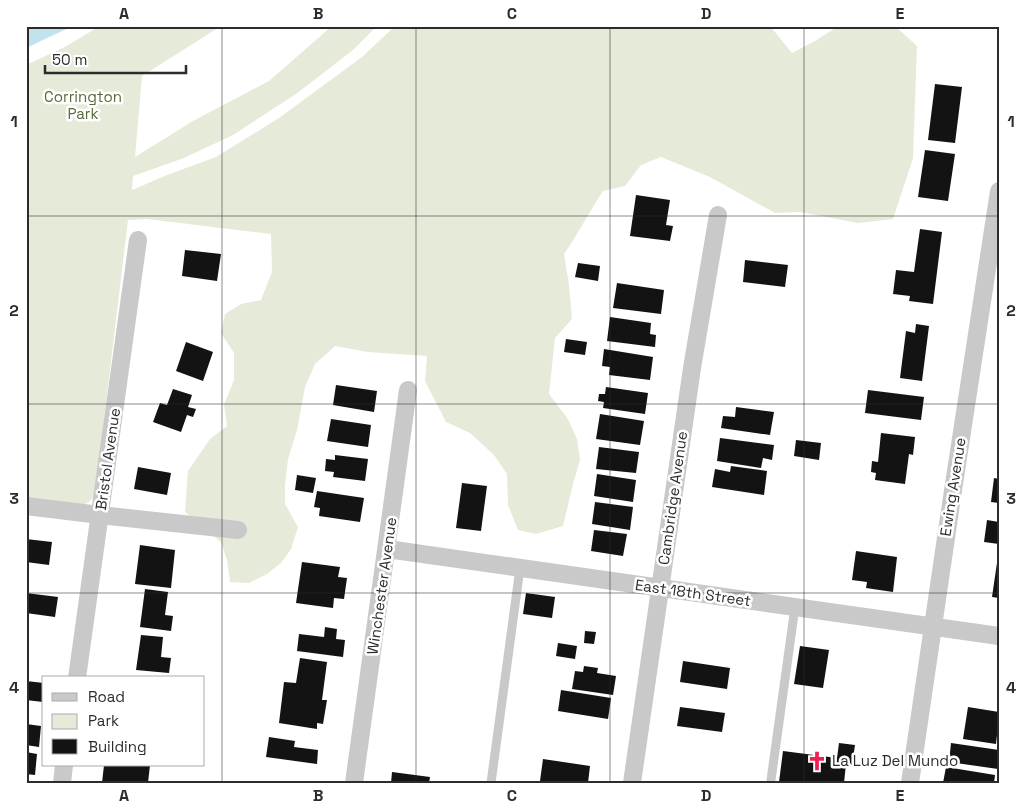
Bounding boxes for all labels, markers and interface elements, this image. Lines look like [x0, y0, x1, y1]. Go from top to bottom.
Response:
text: A [119, 3, 129, 24]
text: B [313, 3, 323, 24]
text: C [507, 3, 517, 24]
text: D [701, 3, 711, 24]
text: E [896, 3, 905, 24]
scale bar [45, 42, 186, 74]
text: 50 m [52, 50, 87, 69]
park label: Corrington Park [44, 87, 122, 123]
text: 1 [10, 111, 18, 132]
text: 1 [1007, 111, 1015, 132]
text: 2 [9, 300, 19, 321]
text: 2 [1006, 300, 1016, 321]
street label: Bristol Avenue [91, 406, 124, 511]
street label: Cambridge Avenue [654, 430, 691, 566]
street label: Ewing Avenue [935, 436, 970, 538]
text: 3 [9, 488, 19, 509]
text: 3 [1006, 488, 1016, 509]
street label: Winchester Avenue [362, 516, 401, 656]
street label: East 18th Street [634, 575, 752, 610]
legend [42, 676, 205, 766]
text: 4 [9, 677, 19, 698]
text: 4 [1006, 677, 1016, 698]
text: Road [88, 687, 125, 706]
text: Park [88, 711, 119, 730]
text: Building [88, 737, 147, 756]
church icon: La Luz Del Mundo [806, 750, 828, 772]
place label: La Luz Del Mundo [832, 751, 958, 770]
text: A [119, 785, 129, 806]
text: B [313, 785, 323, 806]
text: C [507, 785, 517, 806]
text: D [701, 785, 711, 806]
text: E [896, 785, 905, 806]

